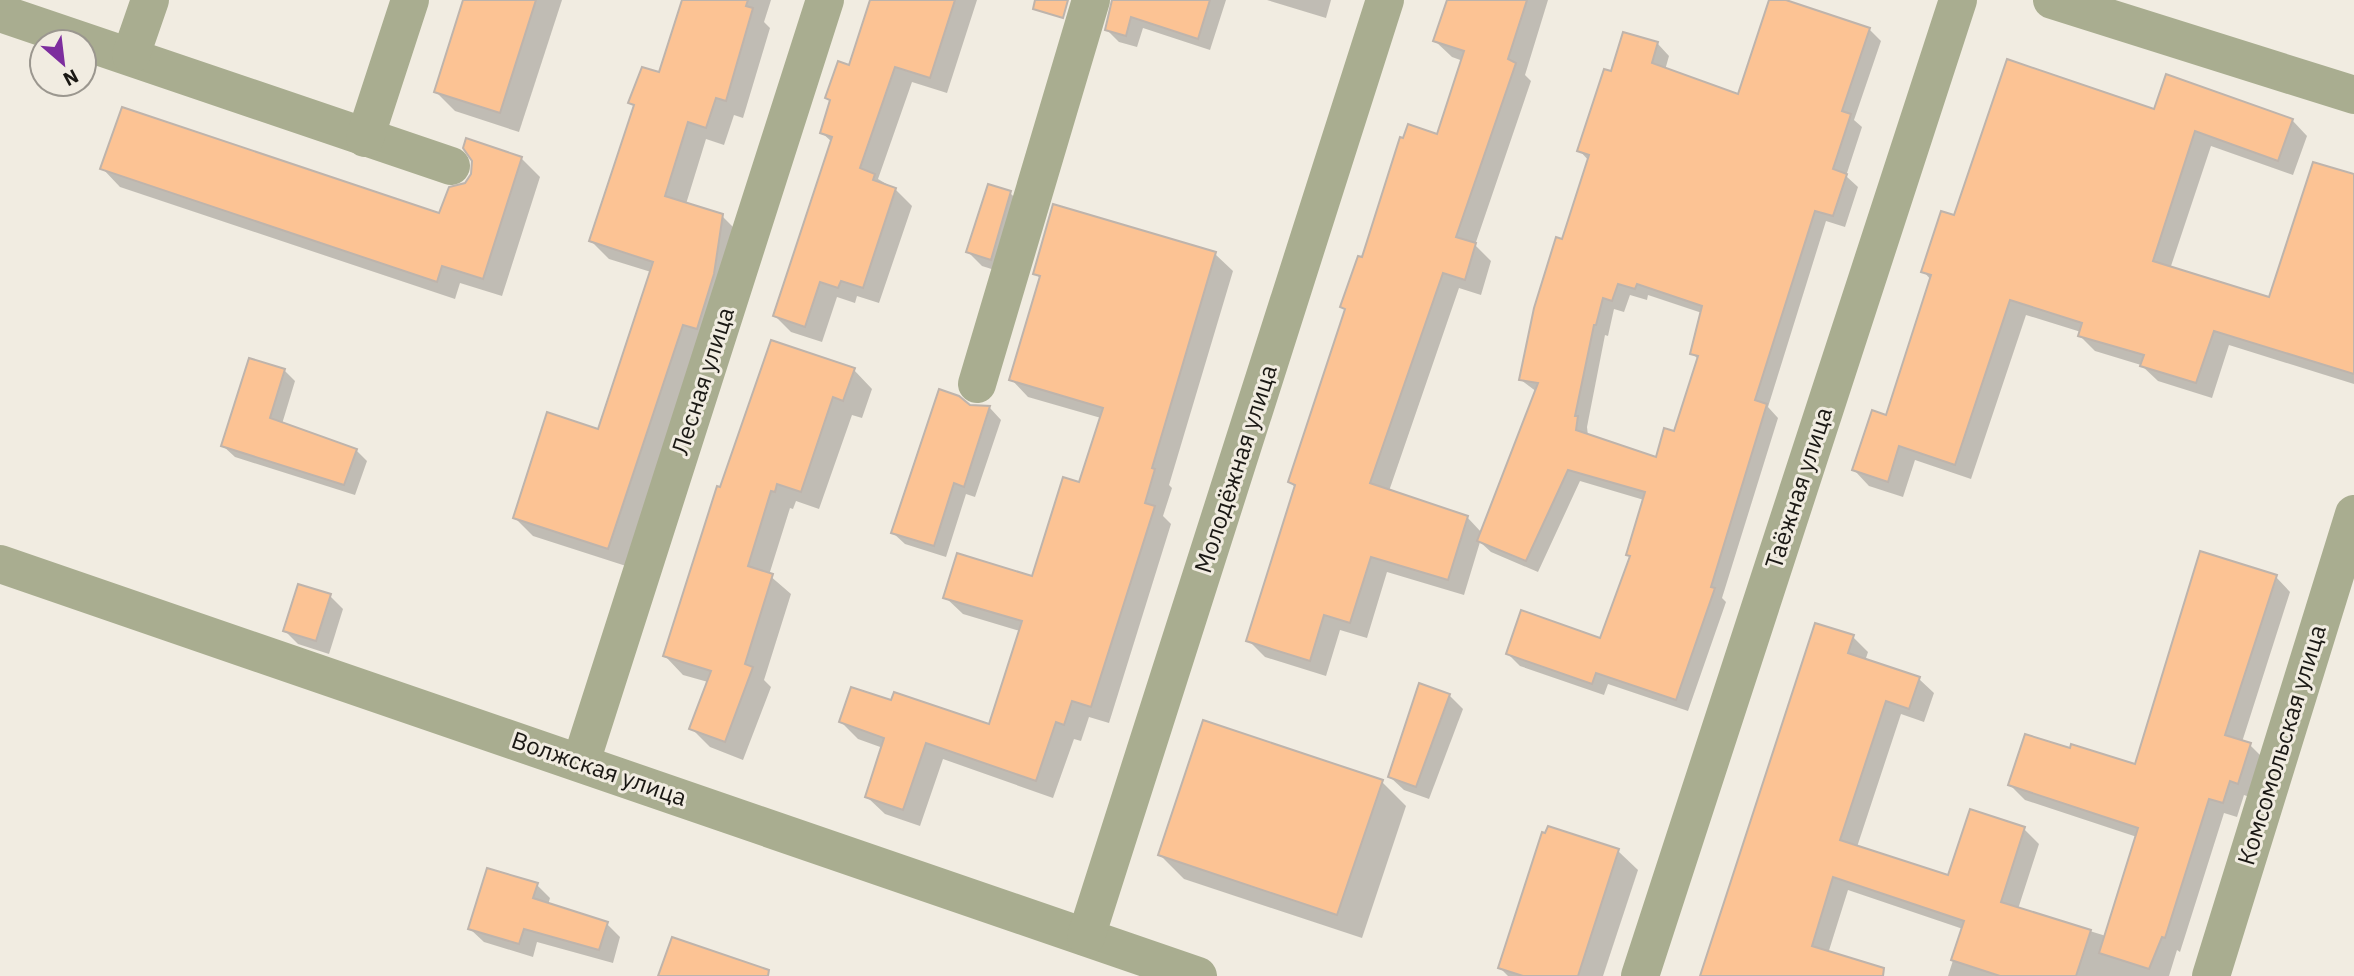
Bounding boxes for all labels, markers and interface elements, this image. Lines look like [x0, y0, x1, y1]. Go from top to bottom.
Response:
north arrow [28, 28, 98, 98]
text: N [59, 64, 83, 92]
street label: Лесная улица [663, 303, 741, 459]
street label: Молодёжная улица [1186, 360, 1284, 577]
street label: Таёжная улица [1757, 403, 1839, 573]
street label: Комсомольская улица [2229, 620, 2333, 869]
street label: Волжская улица [507, 723, 691, 813]

